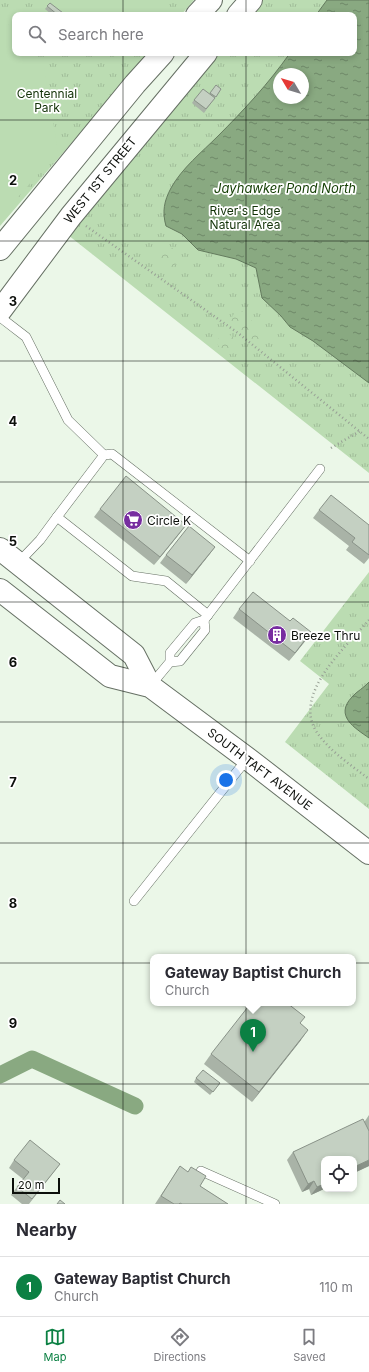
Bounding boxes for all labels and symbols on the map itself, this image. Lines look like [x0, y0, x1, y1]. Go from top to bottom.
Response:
north arrow [273, 68, 309, 104]
park label: Centennial Park [17, 86, 77, 115]
street label: WEST 1ST STREET [61, 134, 140, 226]
text: 2 [9, 172, 17, 188]
water label: Jayhawker Pond North [214, 180, 356, 196]
park label: River's Edge Natural Area [210, 203, 280, 232]
text: 3 [9, 293, 17, 309]
text: 4 [9, 413, 18, 429]
supermarket icon: Circle K [122, 509, 144, 531]
place label: Circle K [147, 513, 191, 528]
text: 5 [9, 533, 17, 549]
building icon: Breeze Thru [266, 624, 288, 646]
place label: Breeze Thru [291, 628, 360, 643]
text: 6 [9, 654, 17, 670]
street label: SOUTH TAFT AVENUE [205, 725, 315, 813]
your location [216, 770, 236, 790]
text: 7 [9, 774, 17, 790]
text: 8 [9, 895, 17, 911]
text: 9 [9, 1015, 17, 1031]
pin: 1 [240, 1019, 266, 1052]
scale bar [12, 1176, 60, 1195]

